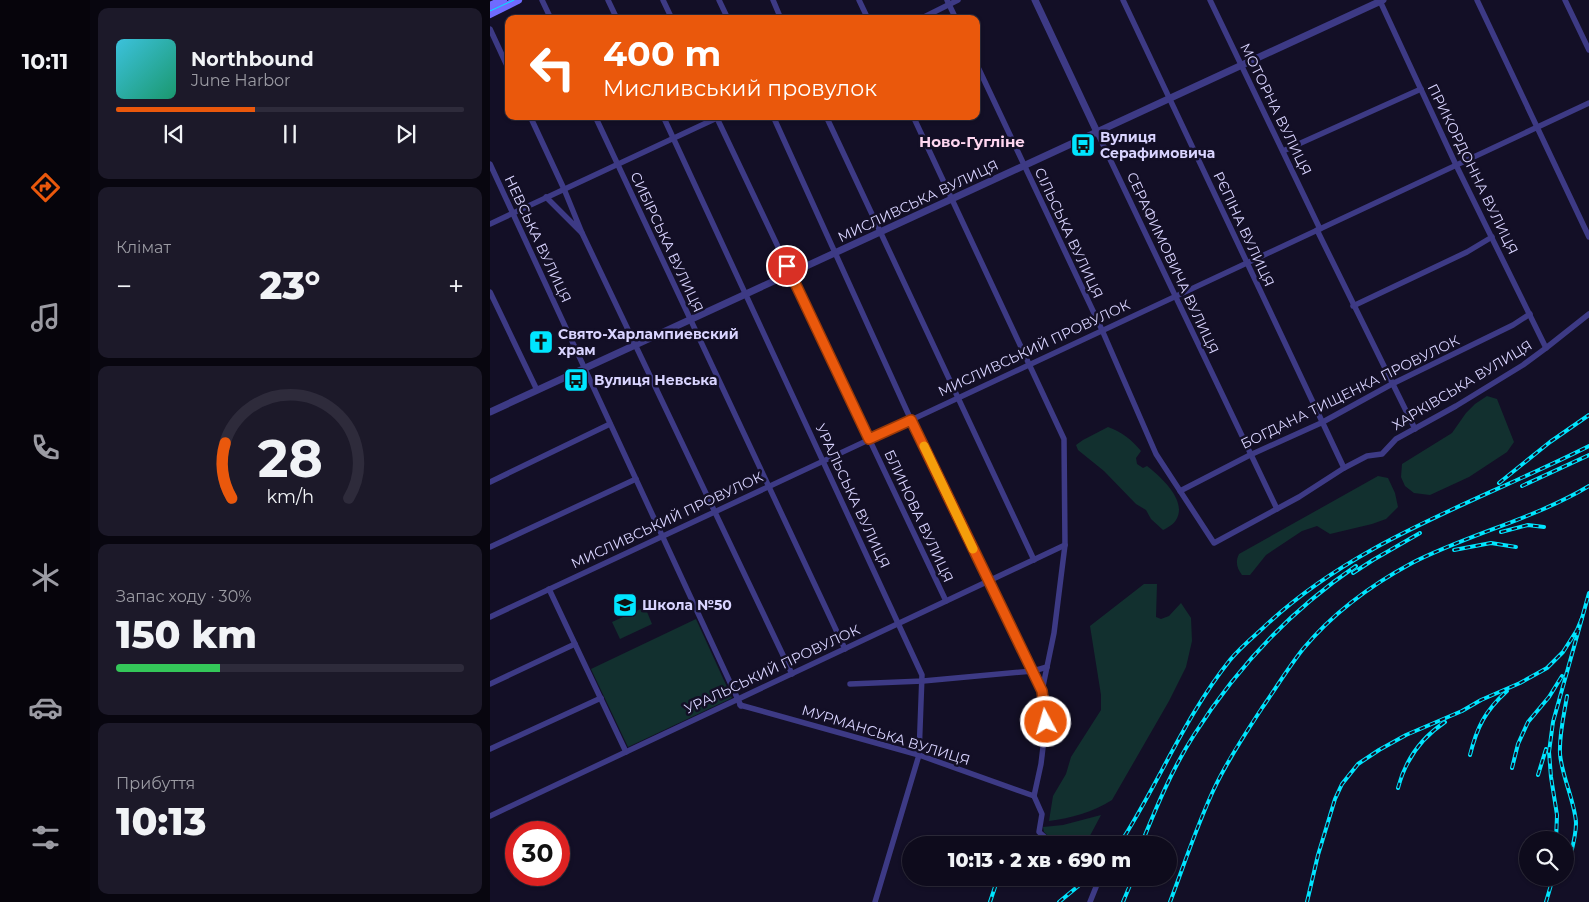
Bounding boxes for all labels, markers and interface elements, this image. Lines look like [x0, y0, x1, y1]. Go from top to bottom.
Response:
text: 400 m [603, 32, 721, 75]
icon: left [520, 35, 585, 100]
street label: МОТОРНА ВУЛИЦЯ [1236, 40, 1316, 178]
text: 10:11 [22, 48, 68, 75]
text: Northbound [191, 48, 314, 71]
text: June Harbor [191, 71, 290, 90]
text: Мисливський провулок [603, 75, 877, 102]
street label: ПРИКОРДОННА ВУЛИЦЯ [1424, 81, 1522, 257]
icon: previous [160, 120, 188, 148]
icon: pause [276, 120, 304, 148]
icon: next [392, 120, 420, 148]
place label: Вулиця Серафимовича [1100, 128, 1215, 162]
district label: Ново-Гугліне [919, 132, 1025, 151]
bus stop icon: Вулиця Серафимовича [1070, 132, 1096, 158]
street label: МИСЛИВСЬКА ВУЛИЦЯ [835, 156, 1001, 246]
street label: СІЛЬСЬКА ВУЛИЦЯ [1031, 165, 1107, 301]
street label: РЄПІНА ВУЛИЦЯ [1209, 168, 1279, 290]
street label: СИБІРСЬКА ВУЛИЦЯ [626, 169, 708, 315]
street label: СЕРАФИМОВИЧА ВУЛИЦЯ [1123, 169, 1223, 357]
icon: directions [28, 170, 63, 205]
street label: НЕВСЬКА ВУЛИЦЯ [501, 172, 575, 306]
text: Клімат [116, 238, 171, 257]
pin [766, 245, 808, 287]
icon: arrive [773, 252, 801, 280]
text: 23° [260, 262, 320, 309]
text: − [116, 269, 132, 303]
text: + [448, 269, 464, 303]
street label: МИСЛИВСЬКИЙ ПРОВУЛОК [935, 295, 1133, 400]
icon: music [28, 300, 63, 335]
place label: Свято-Харлампиевский храм [558, 325, 739, 359]
church icon: Свято-Харлампиевский храм [528, 329, 554, 355]
street label: БОГДАНА ТИЩЕНКА ПРОВУЛОК [1238, 331, 1462, 453]
street label: ХАРКІВСЬКА ВУЛИЦЯ [1389, 336, 1535, 434]
bus stop icon: Вулиця Невська [563, 367, 589, 393]
place label: Вулиця Невська [594, 371, 718, 389]
street label: УРАЛЬСЬКА ВУЛИЦЯ [812, 421, 894, 571]
text: 28 [257, 427, 323, 490]
icon: phone [28, 430, 63, 465]
street label: БЛИНОВА ВУЛИЦЯ [880, 447, 958, 585]
street label: МИСЛИВСЬКИЙ ПРОВУЛОК [568, 467, 766, 572]
text: km/h [266, 486, 314, 507]
icon: climate [28, 560, 63, 595]
text: Запас ходу · 30% [116, 587, 252, 606]
school or university icon: Школа №50 [612, 592, 638, 618]
place label: Школа №50 [642, 596, 732, 614]
text: 150 km [116, 611, 257, 658]
street label: УРАЛЬСЬКИЙ ПРОВУЛОК [681, 620, 863, 718]
icon: car [28, 690, 63, 725]
position arrow [1019, 695, 1071, 747]
street label: МУРМАНСЬКА ВУЛИЦЯ [800, 701, 972, 769]
text: Прибуття [116, 774, 195, 793]
text: 10:13 [116, 798, 206, 845]
icon: filters [28, 820, 63, 855]
speed limit sign: 30 [505, 821, 570, 886]
map controls [1519, 831, 1574, 886]
button: search [1519, 831, 1574, 886]
text: 10:13 · 2 хв · 690 m [948, 849, 1131, 872]

